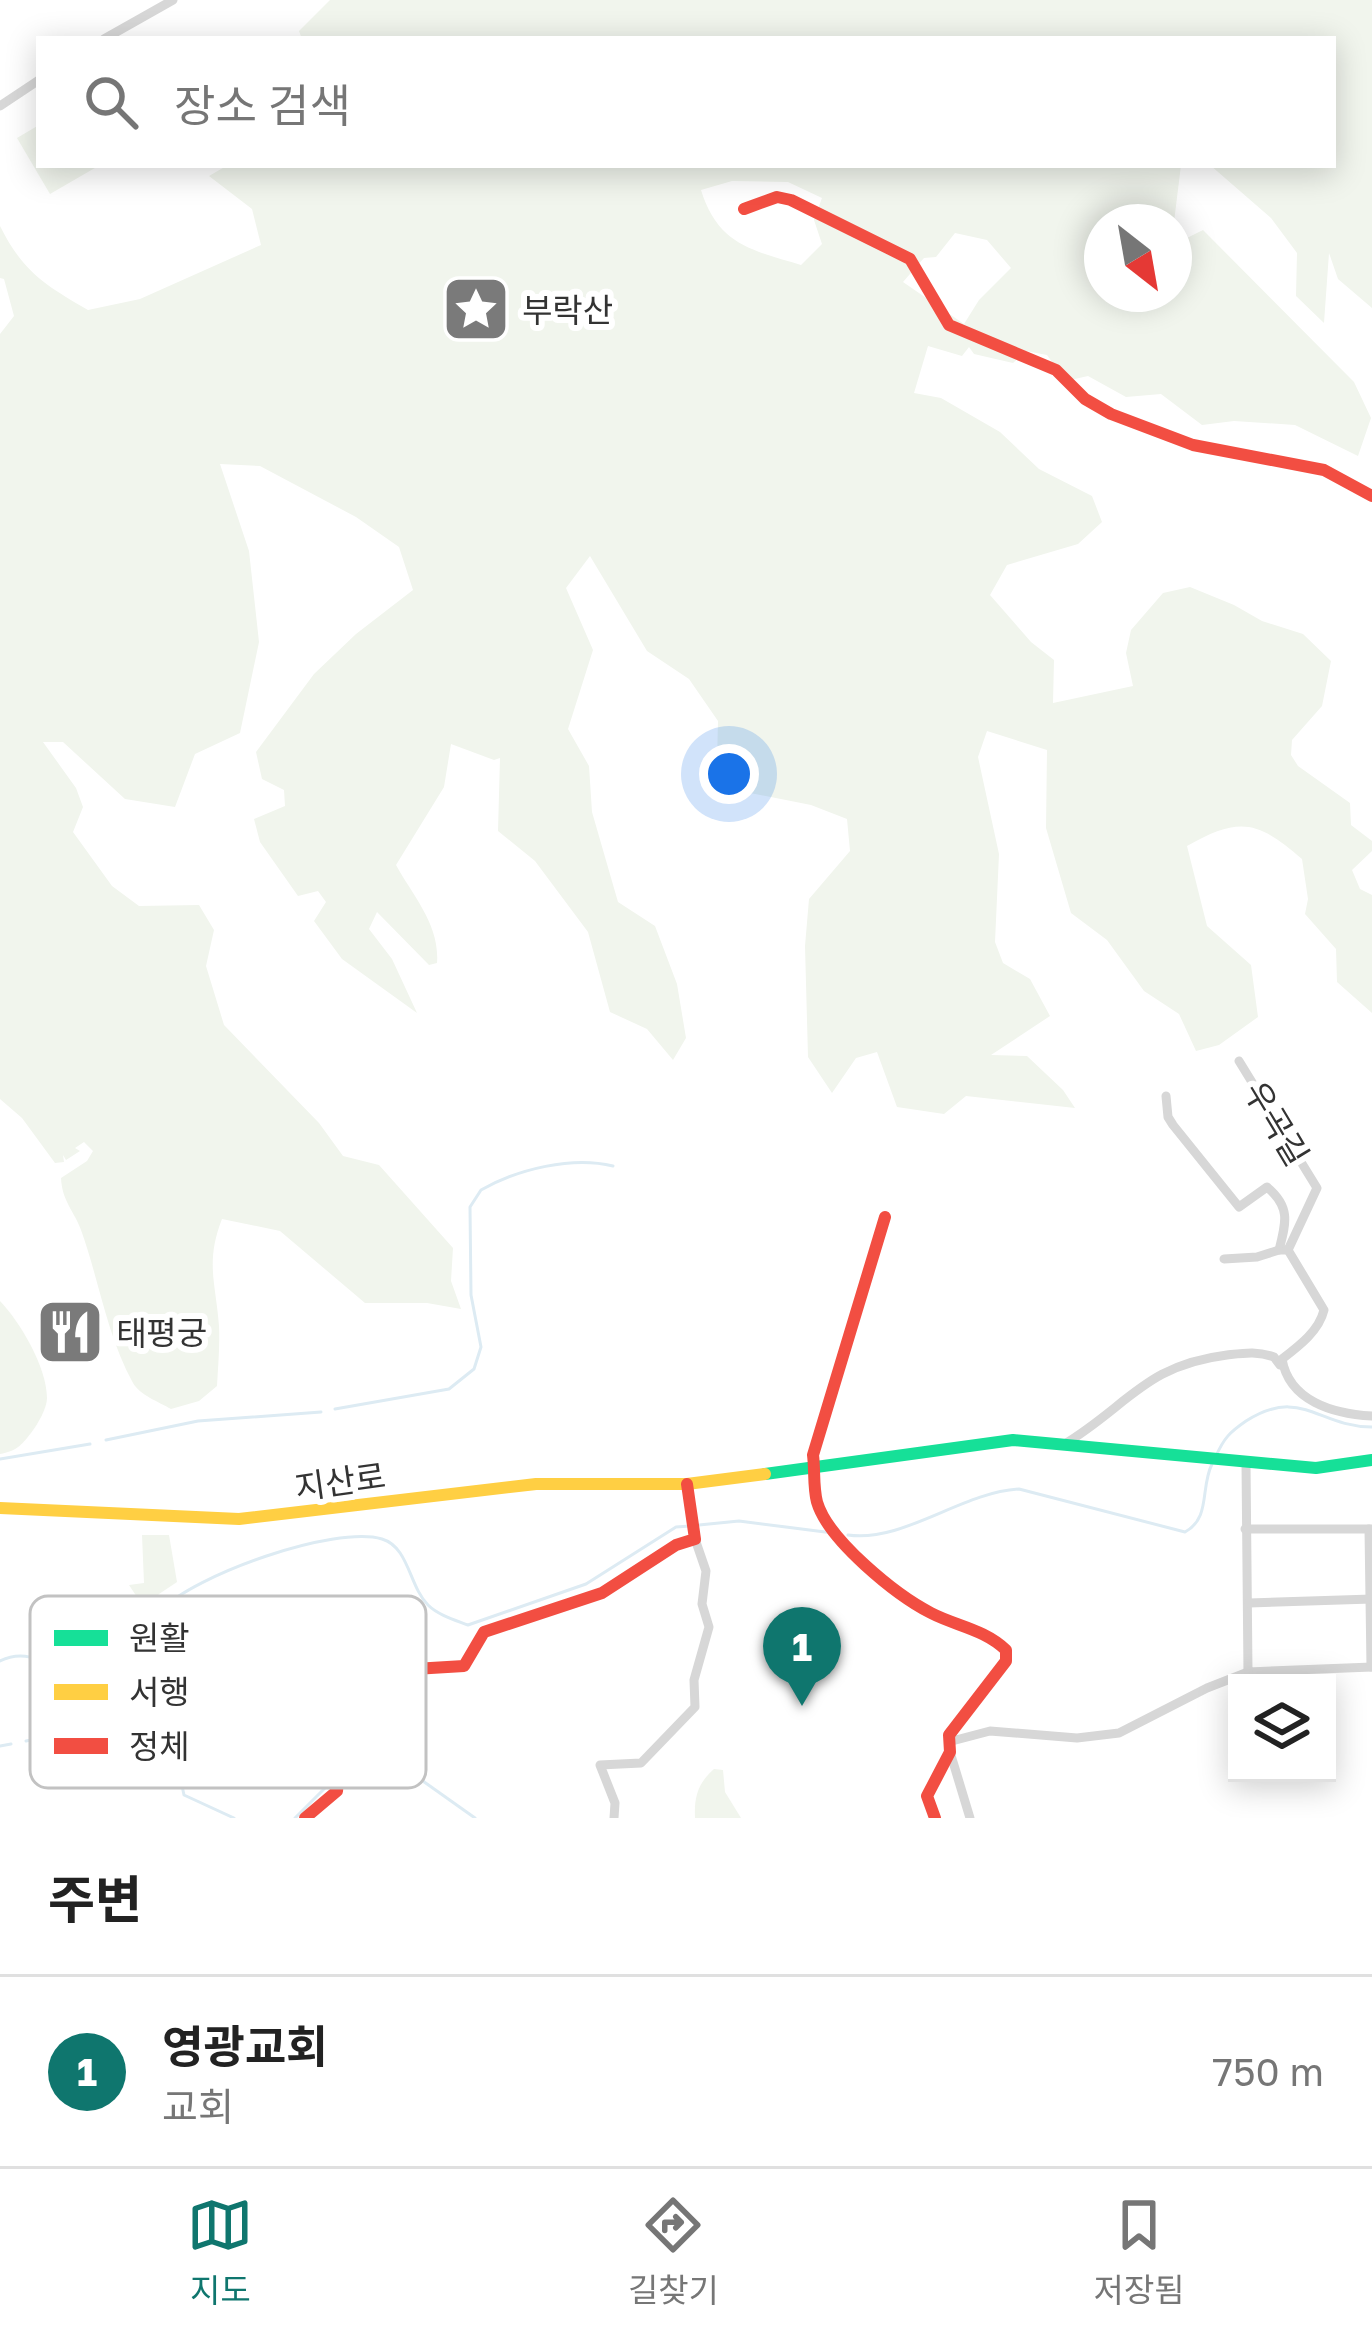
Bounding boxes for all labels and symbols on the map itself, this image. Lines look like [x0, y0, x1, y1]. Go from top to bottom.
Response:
north arrow [1084, 204, 1192, 312]
place icon: 부락산 [441, 274, 511, 344]
place label: 부락산 [522, 290, 613, 329]
your location [699, 744, 759, 804]
street label: 우곡길 [1237, 1074, 1317, 1172]
restaurant icon: 태평궁 [35, 1297, 105, 1367]
place label: 태평궁 [116, 1313, 207, 1352]
street label: 지산로 [292, 1455, 388, 1507]
legend [30, 1596, 426, 1788]
pin: 1 [763, 1607, 841, 1706]
text: 원활 [129, 1618, 190, 1657]
text: 서행 [129, 1672, 190, 1711]
text: 정체 [129, 1726, 190, 1765]

